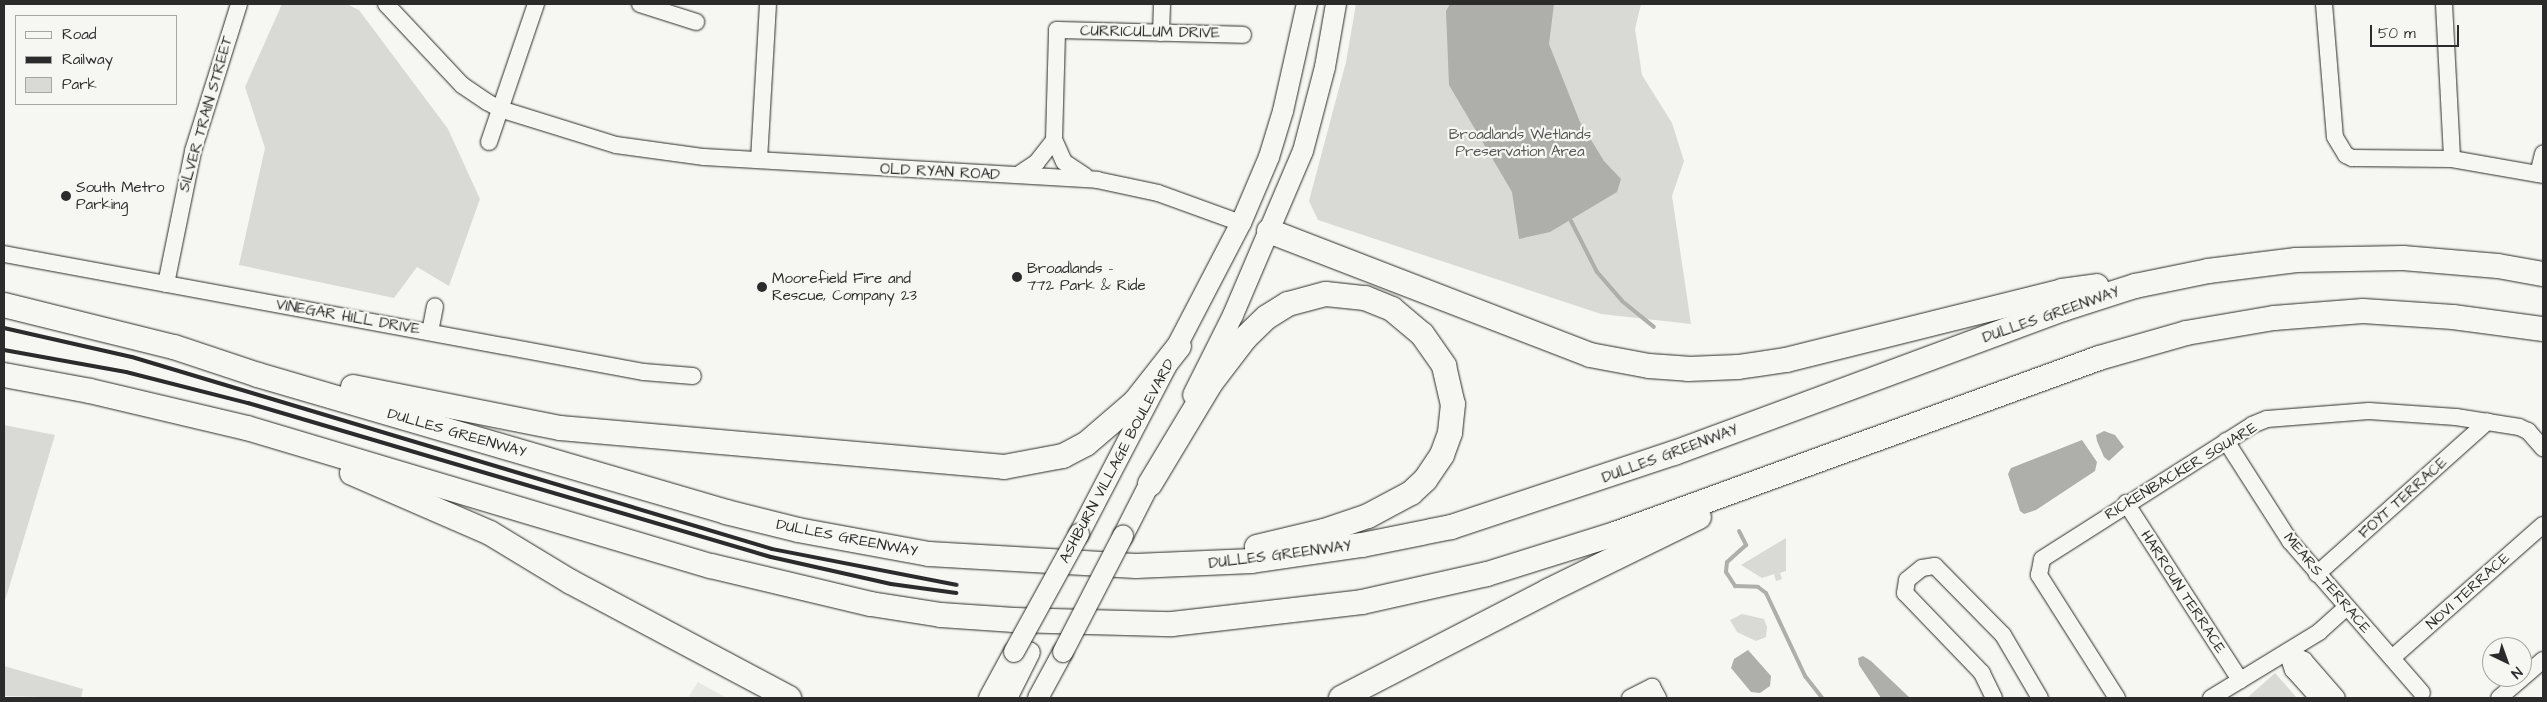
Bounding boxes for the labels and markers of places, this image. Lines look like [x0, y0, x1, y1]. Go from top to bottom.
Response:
place label: South Metro Parking [76, 178, 164, 213]
marker: South Metro Parking [60, 190, 72, 202]
place label: Broadlands - 772 Park & Ride [1027, 259, 1146, 294]
place label: Moorefield Fire and Rescue, Company 23 [772, 269, 917, 304]
marker: Broadlands - 772 Park & Ride [1011, 271, 1023, 283]
marker: Moorefield Fire and Rescue, Company 23 [756, 281, 768, 293]

